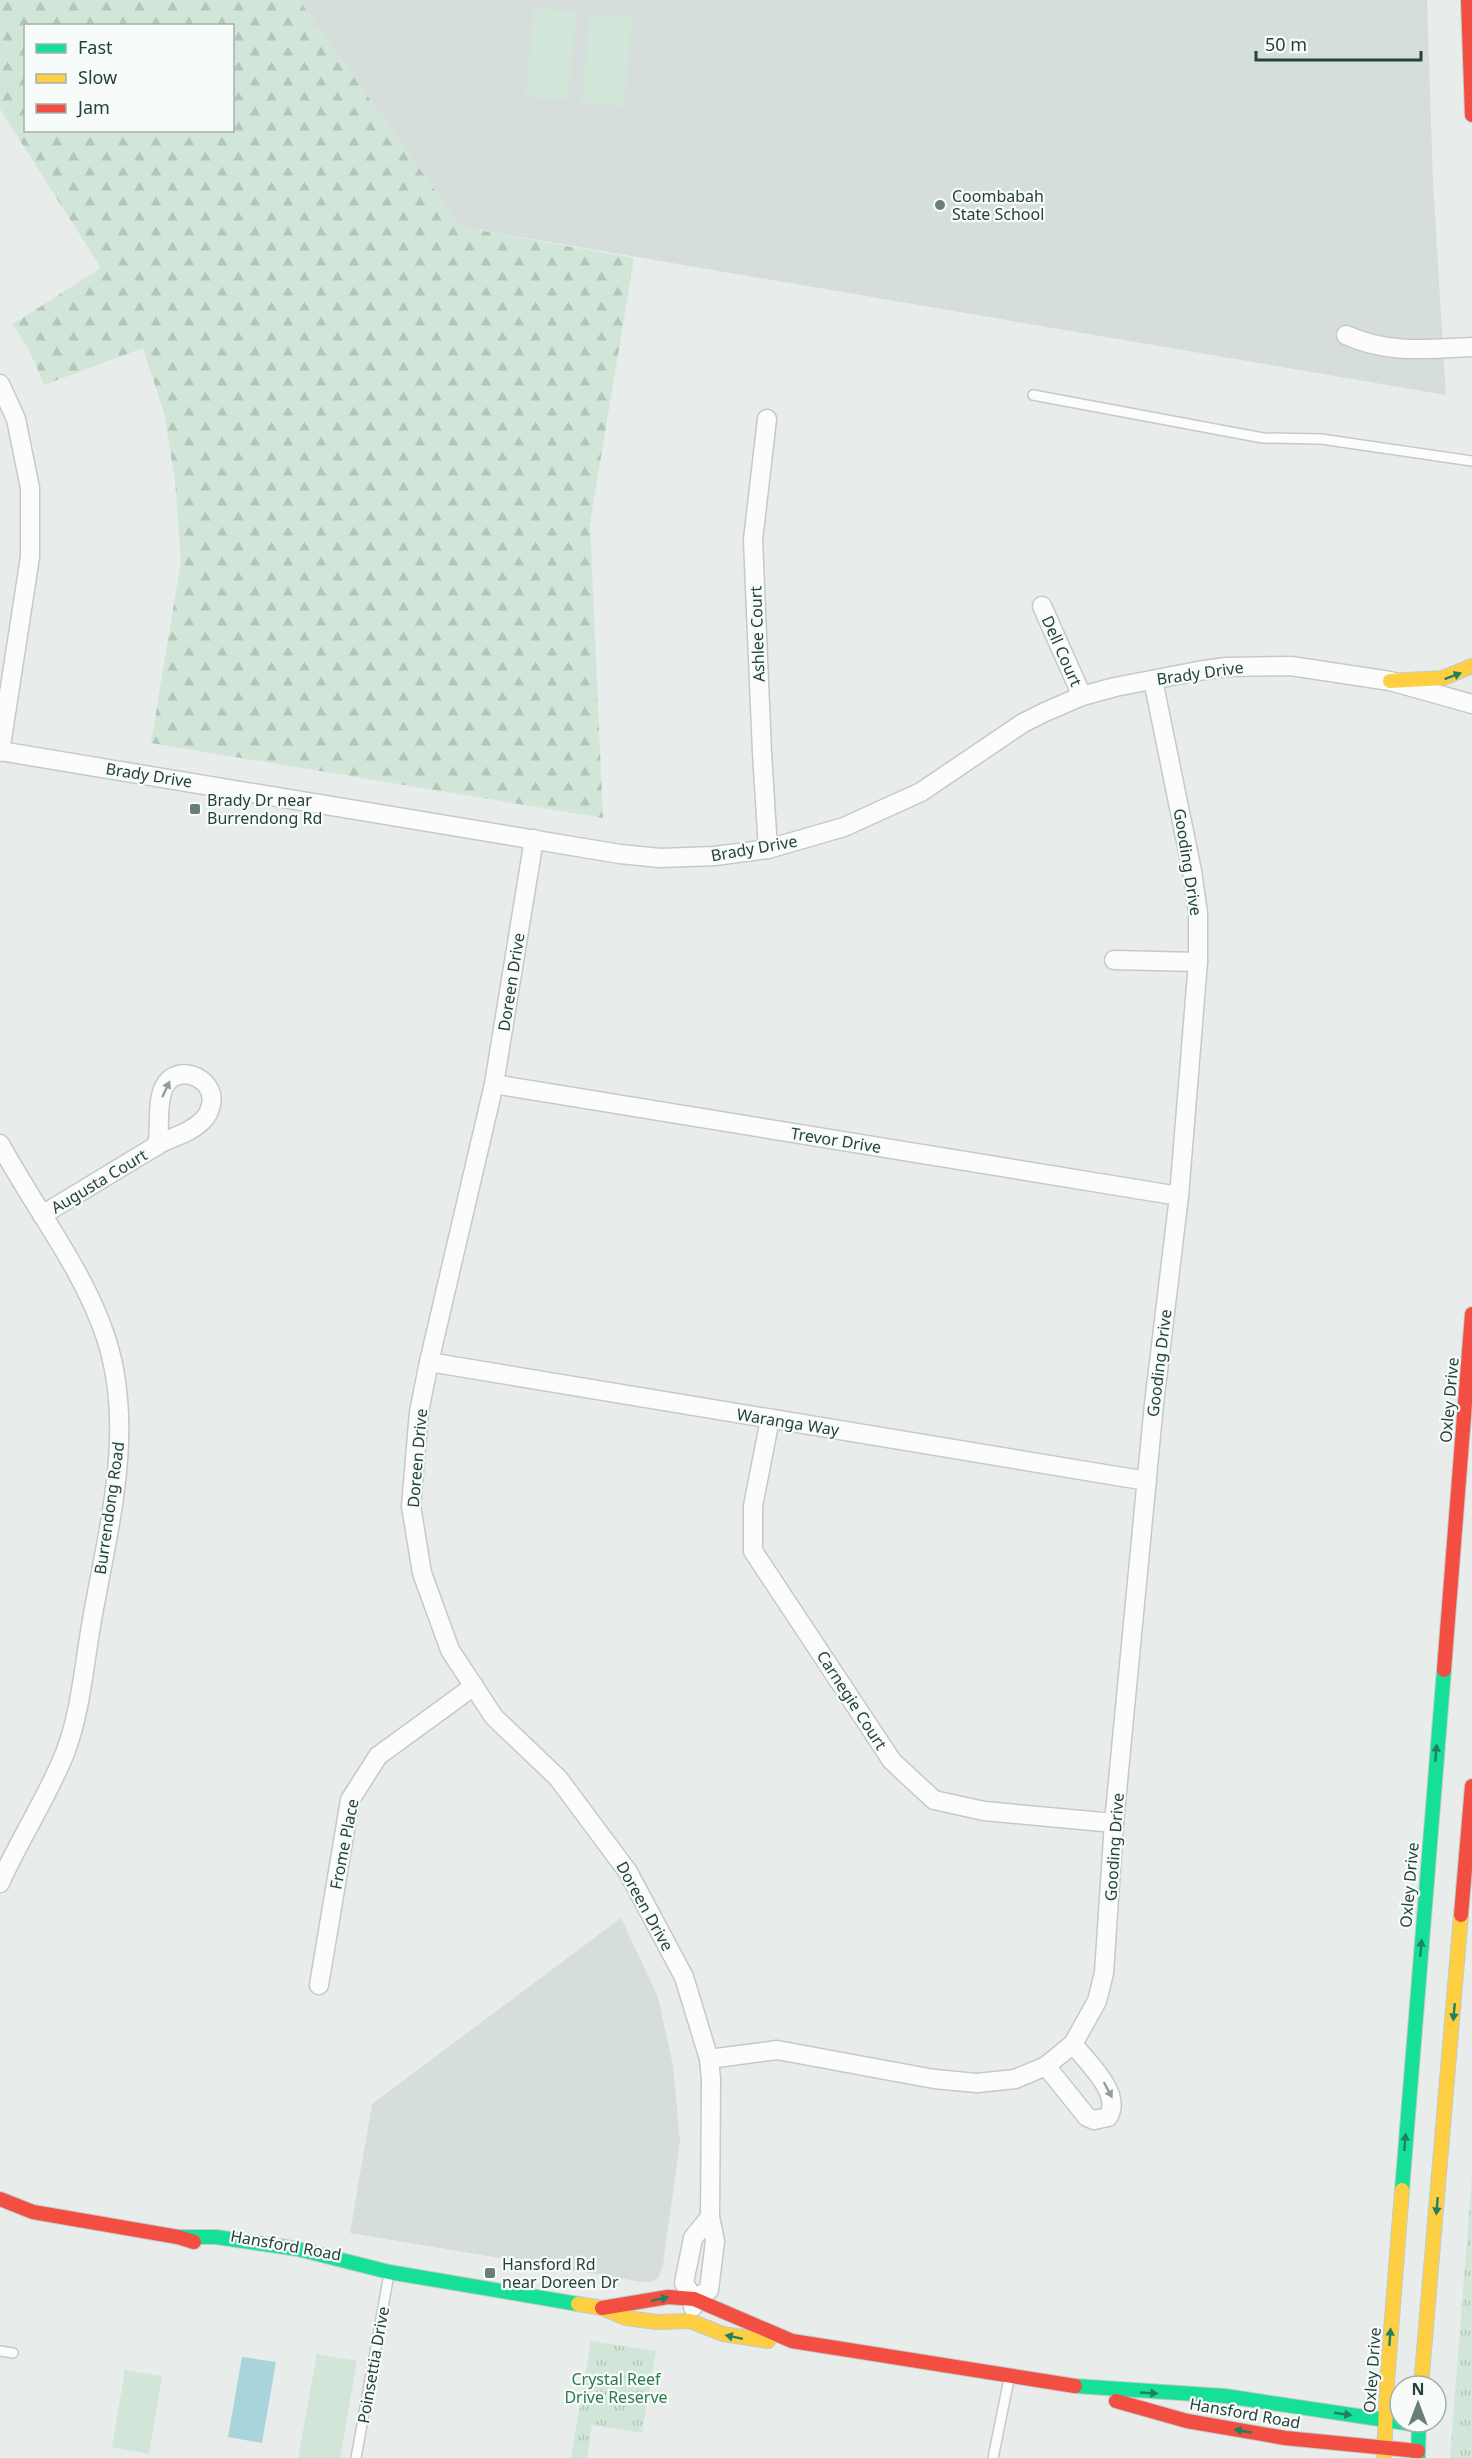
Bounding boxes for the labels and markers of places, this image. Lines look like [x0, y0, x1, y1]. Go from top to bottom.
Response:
place label: Coombabah State School [952, 185, 1044, 225]
marker: Coombabah State School [933, 198, 947, 212]
place label: Brady Dr near Burrendong Rd [207, 789, 322, 829]
marker: Brady Dr near Burrendong Rd [188, 802, 202, 816]
place label: Hansford Rd near Doreen Dr [502, 2253, 619, 2293]
marker: Hansford Rd near Doreen Dr [483, 2266, 497, 2280]

